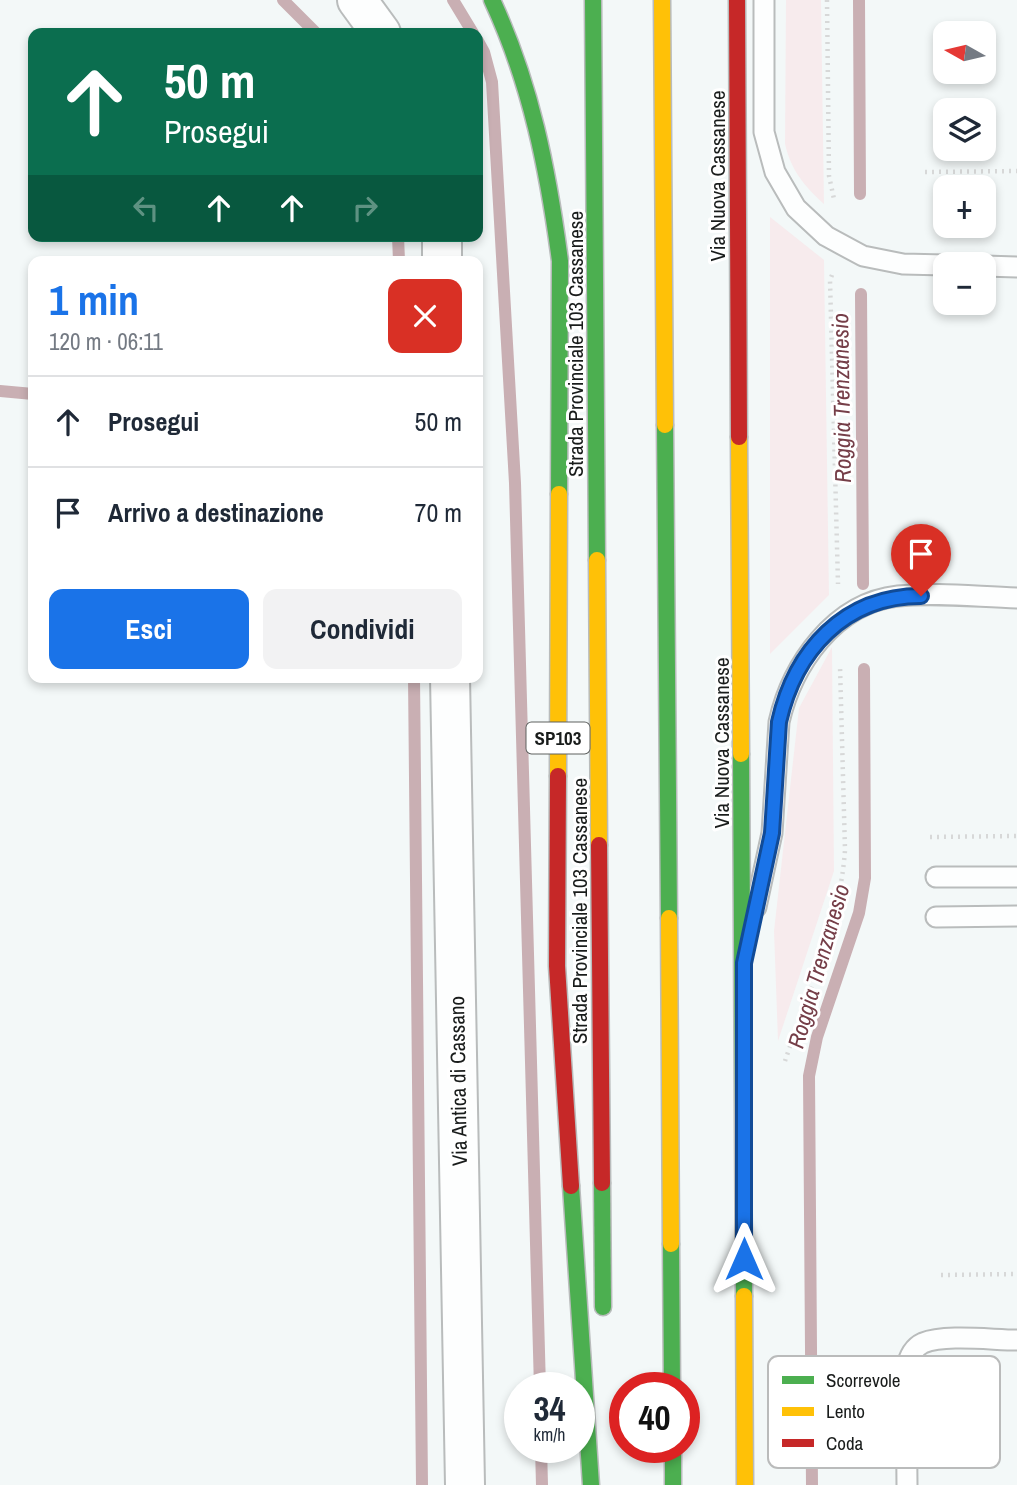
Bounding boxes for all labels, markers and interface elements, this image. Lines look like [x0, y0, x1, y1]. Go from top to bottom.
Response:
north arrow [933, 21, 996, 84]
map controls [933, 21, 996, 315]
text: 50 m [164, 47, 256, 113]
icon: ahead [49, 56, 140, 147]
street label: Via Nuova Cassanese [703, 90, 732, 262]
button: layers [933, 98, 996, 161]
text: Prosegui [164, 110, 269, 153]
button: + [933, 175, 996, 238]
icon: left [127, 189, 165, 227]
icon: ahead [200, 189, 238, 227]
icon: ahead [273, 189, 311, 227]
icon: right [346, 189, 384, 227]
street label: Strada Provinciale 103 Cassanese [561, 211, 590, 477]
button: − [933, 252, 996, 315]
text: 1 min [49, 272, 139, 328]
button: close [388, 279, 462, 353]
water label: Roggia Trenzanesio [824, 313, 858, 483]
text: 120 m · 06:11 [49, 326, 163, 357]
icon: ahead [49, 403, 87, 441]
text: Prosegui [108, 404, 199, 439]
text: 50 m [415, 404, 462, 439]
icon: arrive [49, 494, 87, 532]
text: Arrivo a destinazione [108, 495, 324, 530]
text: 70 m [415, 495, 462, 530]
pin [891, 524, 951, 596]
icon: arrive [902, 535, 940, 573]
button: Esci [49, 589, 249, 669]
button: Condividi [263, 589, 462, 669]
street label: Via Nuova Cassanese [707, 657, 736, 829]
road number: SP103 [526, 722, 590, 754]
street label: Strada Provinciale 103 Cassanese [565, 778, 594, 1044]
water label: Roggia Trenzanesio [780, 880, 856, 1052]
street label: Via Antica di Cassano [442, 996, 474, 1166]
position arrow [707, 1222, 781, 1296]
legend [768, 1356, 1000, 1468]
text: Scorrevole [826, 1367, 900, 1393]
speed limit sign: 40 [609, 1372, 700, 1463]
text: 34 [534, 1385, 565, 1432]
text: Lento [826, 1398, 865, 1424]
text: km/h [534, 1422, 566, 1447]
text: Coda [826, 1430, 864, 1456]

